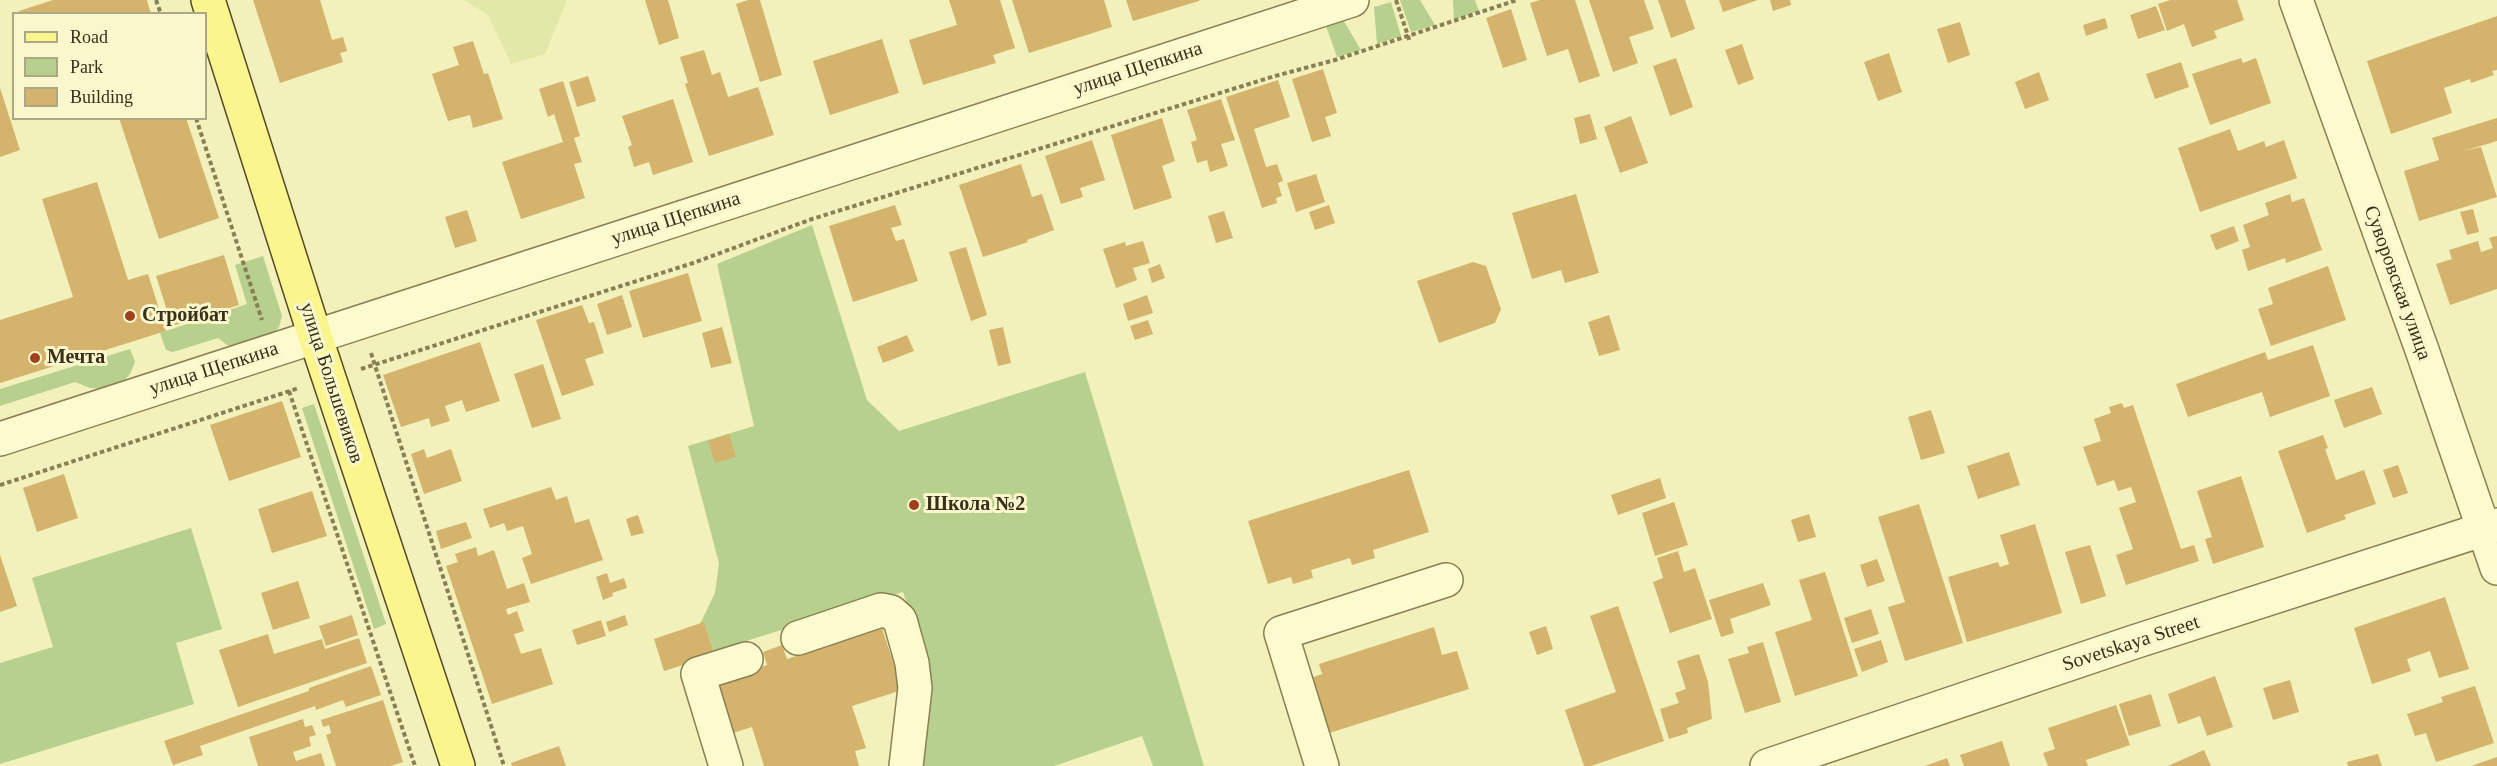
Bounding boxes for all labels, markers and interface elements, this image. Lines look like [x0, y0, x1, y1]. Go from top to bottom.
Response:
legend [12, 12, 207, 120]
text: Road [70, 27, 108, 47]
street label: улица Щепкина [1071, 37, 1205, 101]
text: Park [70, 57, 103, 77]
text: Building [70, 87, 133, 107]
street label: улица Щепкина [609, 187, 743, 251]
street label: Суворовская улица [2358, 203, 2436, 363]
street label: улица Большевиков [294, 300, 368, 466]
place label: Стройбат [142, 304, 228, 328]
marker: Стройбат [123, 309, 137, 323]
street label: улица Щепкина [147, 337, 281, 401]
place label: Мечта [47, 346, 105, 370]
marker: Мечта [28, 351, 42, 365]
place label: Школа №2 [926, 493, 1025, 517]
marker: Школа №2 [907, 498, 921, 512]
street label: Sovetskaya Street [2059, 611, 2203, 677]

